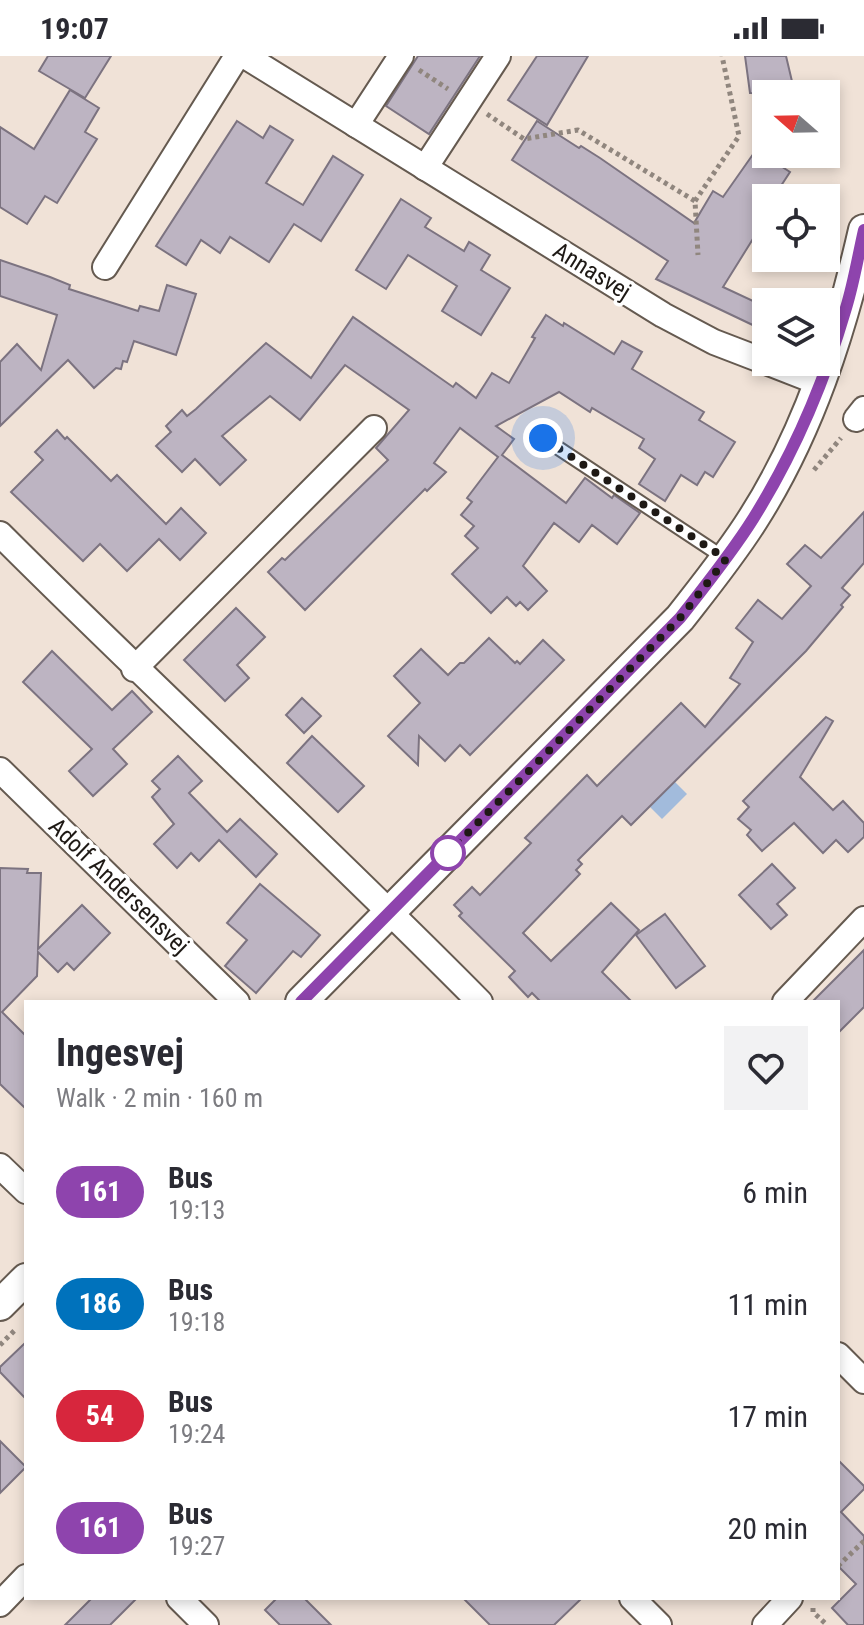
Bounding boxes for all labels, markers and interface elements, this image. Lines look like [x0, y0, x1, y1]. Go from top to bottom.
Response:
text: 19:07 [40, 11, 109, 46]
north arrow [752, 80, 840, 168]
map controls [752, 80, 840, 376]
button: locate [752, 184, 840, 272]
street label: Annasvej [548, 236, 636, 306]
button: layers [752, 288, 840, 376]
your location [523, 418, 563, 458]
street label: Adolf Andersensvej [43, 812, 195, 960]
unlabelled marker [431, 836, 465, 870]
button: heart [724, 1026, 808, 1110]
text: Ingesvej [56, 1031, 184, 1075]
text: Walk · 2 min · 160 m [56, 1083, 263, 1113]
text: Bus [168, 1160, 213, 1195]
text: 161 [79, 1175, 121, 1208]
text: 6 min [742, 1175, 808, 1210]
text: 19:13 [168, 1195, 225, 1225]
text: Bus [168, 1272, 213, 1307]
text: 186 [79, 1287, 121, 1320]
text: 11 min [727, 1287, 808, 1322]
text: 19:18 [168, 1307, 225, 1337]
text: Bus [168, 1384, 213, 1419]
text: 54 [86, 1399, 114, 1432]
text: 17 min [727, 1399, 808, 1434]
text: 19:24 [168, 1419, 225, 1449]
text: Bus [168, 1496, 213, 1531]
text: 161 [79, 1511, 121, 1544]
text: 20 min [727, 1511, 808, 1546]
text: 19:27 [168, 1531, 225, 1561]

